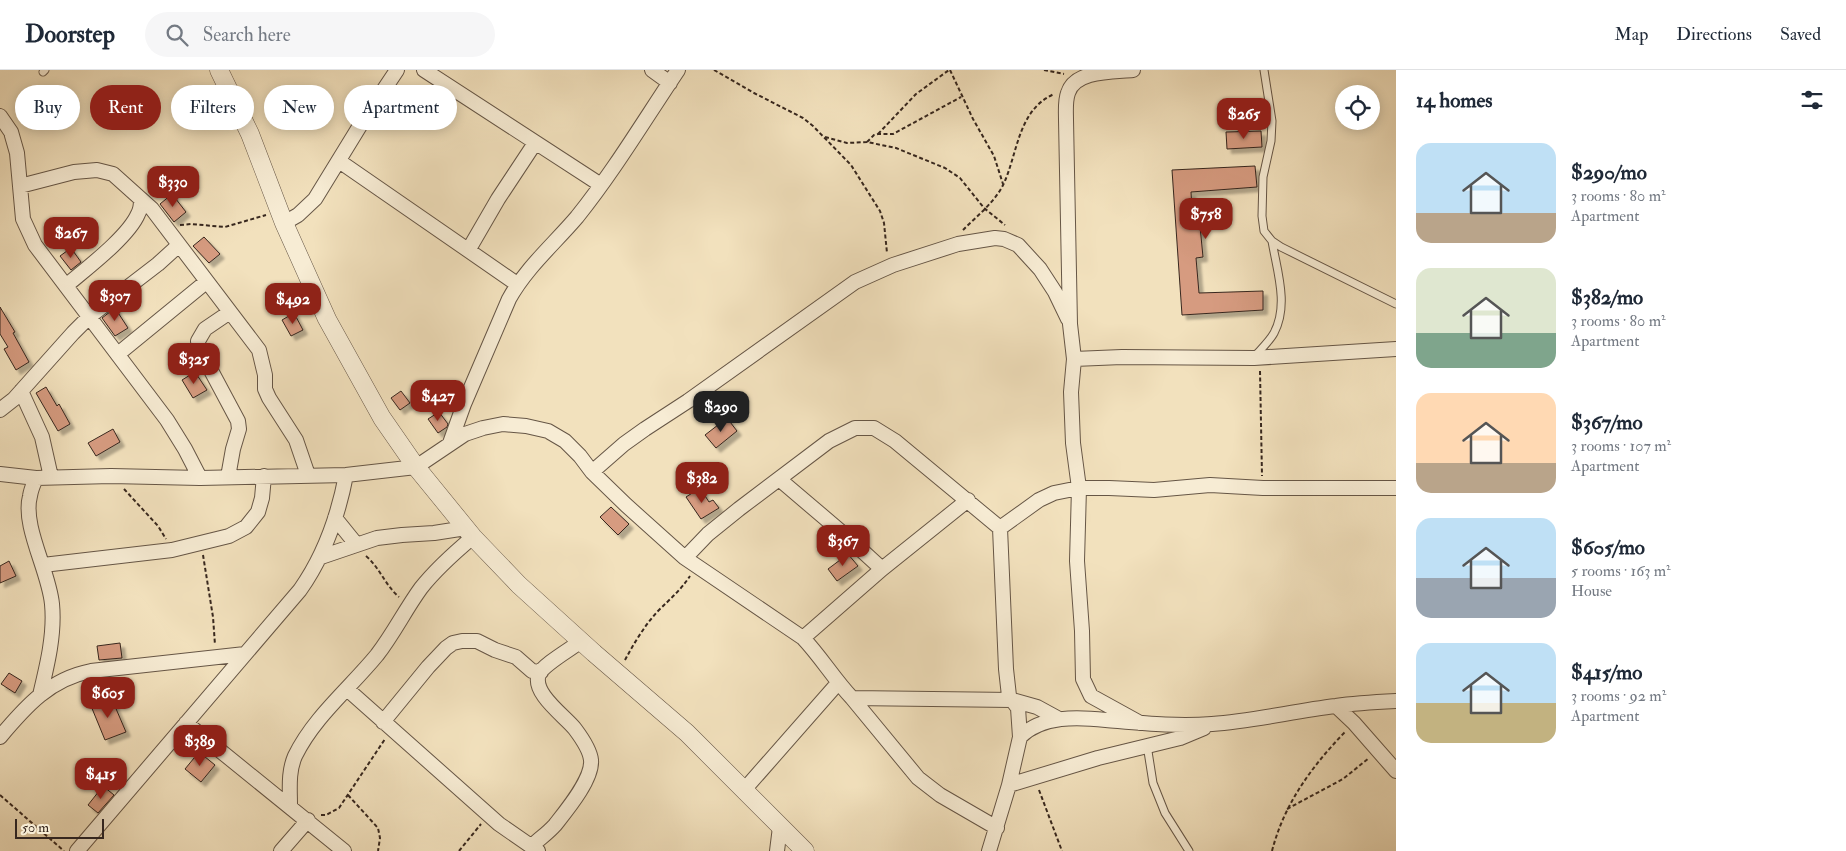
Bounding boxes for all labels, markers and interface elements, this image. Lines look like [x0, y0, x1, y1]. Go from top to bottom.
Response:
search box [145, 12, 495, 57]
text: Doorstep [25, 19, 115, 50]
icon: search [163, 21, 191, 49]
text: Search here [203, 23, 291, 47]
text: Map [1615, 23, 1648, 46]
text: Directions [1676, 23, 1752, 46]
text: Saved [1780, 23, 1821, 46]
chip: Buy [15, 85, 80, 130]
chip: Rent [90, 85, 161, 130]
chip: Filters [171, 85, 254, 130]
chip: New [264, 85, 334, 130]
chip: Apartment [344, 85, 457, 130]
map controls [1335, 85, 1380, 130]
button: locate [1335, 85, 1380, 130]
icon: filters [1798, 86, 1826, 114]
text: 14 homes [1416, 87, 1493, 114]
pin: $265 [1214, 98, 1274, 140]
text: $265 [1228, 104, 1260, 124]
text: $290/mo [1571, 159, 1647, 186]
icon: home [1456, 163, 1516, 223]
pin: $330 [143, 166, 203, 208]
text: $330 [158, 172, 188, 192]
text: 3 rooms · 80 m² [1571, 186, 1666, 206]
pin: $758 [1176, 198, 1236, 240]
text: $758 [1191, 204, 1221, 224]
text: Apartment [1571, 206, 1639, 226]
pin: $267 [41, 216, 101, 259]
text: $267 [55, 223, 87, 243]
pin: $307 [85, 280, 145, 322]
pin: $492 [263, 282, 323, 325]
text: $382/mo [1571, 284, 1643, 311]
text: $307 [100, 286, 130, 306]
icon: home [1456, 288, 1516, 348]
text: $492 [276, 289, 310, 309]
text: 3 rooms · 80 m² [1571, 311, 1666, 331]
text: Apartment [1571, 331, 1639, 351]
pin: $325 [164, 342, 224, 385]
text: $325 [179, 349, 209, 369]
pin: $427 [408, 380, 468, 422]
text: $427 [421, 386, 455, 406]
pin: $290 [691, 390, 751, 433]
text: $290 [704, 397, 738, 417]
text: $367/mo [1571, 409, 1643, 436]
icon: home [1456, 413, 1516, 473]
text: 3 rooms · 107 m² [1571, 436, 1671, 456]
text: Apartment [1571, 456, 1639, 476]
pin: $382 [672, 462, 732, 504]
text: $382 [687, 468, 717, 488]
pin: $367 [813, 524, 873, 567]
text: $367 [828, 531, 858, 551]
text: $605/mo [1571, 534, 1645, 561]
icon: home [1456, 538, 1516, 598]
text: 5 rooms · 163 m² [1571, 561, 1671, 581]
text: House [1571, 581, 1612, 601]
text: $415/mo [1571, 659, 1642, 686]
icon: home [1456, 663, 1516, 723]
pin: $605 [78, 676, 138, 719]
text: $605 [92, 683, 124, 703]
text: 3 rooms · 92 m² [1571, 686, 1666, 706]
text: Apartment [1571, 706, 1639, 726]
pin: $389 [170, 724, 230, 767]
text: $389 [185, 731, 215, 751]
pin: $415 [71, 758, 131, 800]
text: $415 [86, 764, 116, 784]
scale bar [15, 816, 104, 839]
text: 50 m [22, 819, 49, 836]

